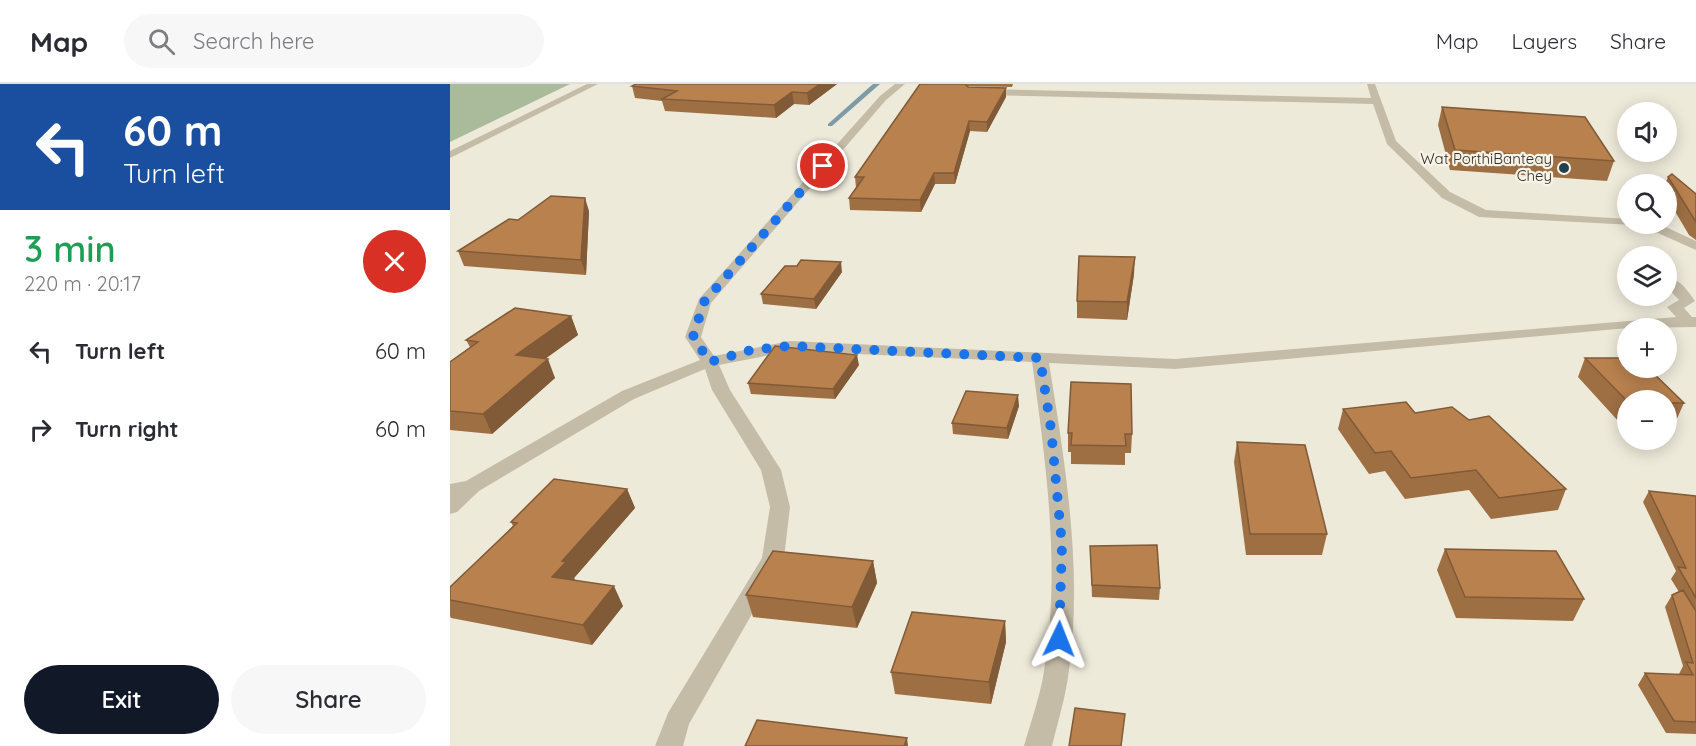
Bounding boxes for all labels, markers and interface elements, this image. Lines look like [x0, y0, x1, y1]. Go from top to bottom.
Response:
search box [124, 14, 544, 68]
text: Map [30, 24, 88, 59]
icon: search [145, 25, 178, 58]
text: Search here [193, 27, 315, 55]
text: Map [1436, 28, 1479, 54]
text: Layers [1512, 28, 1577, 54]
text: Share [1610, 28, 1666, 54]
map controls [1617, 102, 1677, 450]
button: sound [1617, 102, 1677, 162]
text: 60 m [123, 104, 223, 157]
icon: left [24, 108, 102, 186]
pin [797, 140, 848, 191]
icon: arrive [806, 149, 839, 182]
place label: Wat PorthiBanteay Chey [1420, 149, 1552, 185]
text: Turn left [123, 156, 225, 190]
marker: Wat PorthiBanteay Chey [1557, 161, 1571, 175]
button: search [1617, 174, 1677, 234]
text: 3 min [24, 226, 116, 271]
button: close [363, 230, 426, 293]
button: layers [1617, 246, 1677, 306]
text: 220 m · 20:17 [24, 271, 141, 296]
button: + [1617, 318, 1677, 378]
icon: left [24, 335, 57, 368]
text: Turn left [75, 337, 165, 365]
text: 60 m [375, 337, 426, 365]
button: − [1617, 390, 1677, 450]
icon: right [24, 413, 57, 446]
text: Turn right [75, 415, 179, 443]
text: 60 m [375, 415, 426, 443]
position arrow [1027, 607, 1091, 671]
button: Exit [24, 665, 219, 734]
button: Share [231, 665, 426, 734]

